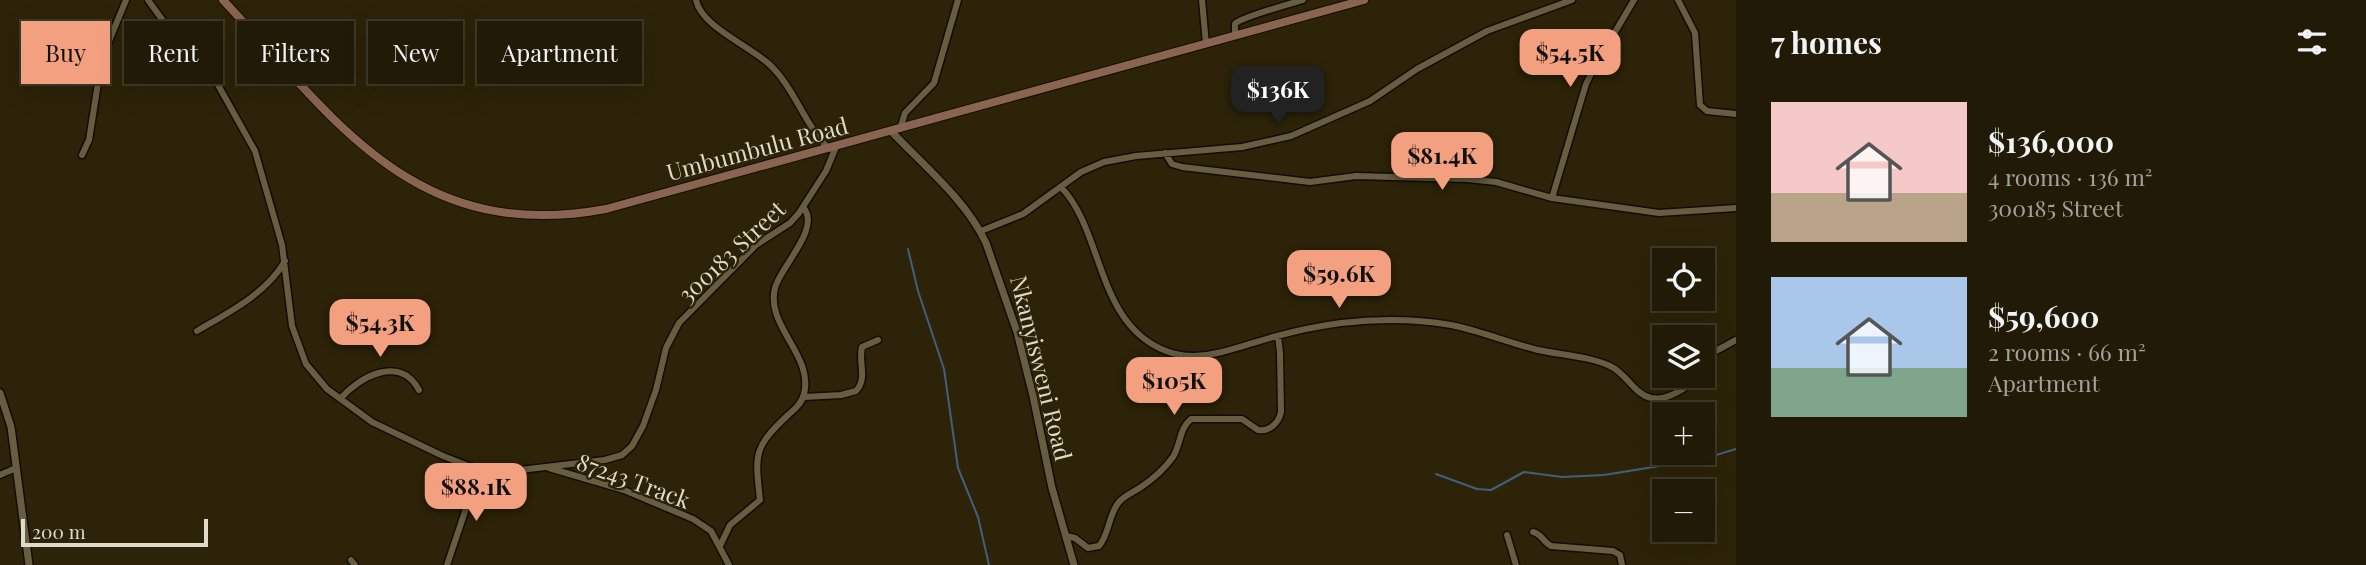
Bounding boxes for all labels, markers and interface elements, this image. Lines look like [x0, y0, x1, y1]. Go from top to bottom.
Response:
chip: Buy [21, 21, 110, 84]
chip: Rent [124, 21, 223, 84]
chip: Filters [237, 21, 354, 84]
chip: New [368, 21, 463, 84]
chip: Apartment [477, 21, 642, 84]
text: 7 homes [1771, 22, 1882, 62]
icon: filters [2293, 23, 2331, 61]
pin: $54.5K [1513, 29, 1627, 89]
text: $54.5K [1536, 36, 1604, 67]
pin: $136K [1229, 66, 1327, 126]
text: $136K [1247, 73, 1309, 104]
street label: Umbumbulu Road [663, 109, 851, 187]
text: $136,000 [1988, 121, 2114, 161]
icon: home [1827, 130, 1911, 214]
pin: $81.4K [1385, 132, 1499, 192]
text: $81.4K [1407, 139, 1477, 170]
text: 4 rooms · 136 m² [1988, 161, 2153, 192]
text: 300185 Street [1988, 192, 2123, 223]
street label: 300183 Street [671, 193, 792, 309]
map controls [1652, 248, 1715, 542]
button: locate [1652, 248, 1715, 311]
pin: $59.6K [1282, 250, 1396, 310]
text: $59.6K [1303, 257, 1375, 288]
street label: Nkanyisweni Road [1004, 272, 1080, 464]
text: $59,600 [1988, 296, 2099, 336]
pin: $54.3K [323, 300, 437, 359]
icon: home [1827, 305, 1911, 389]
text: $54.3K [345, 306, 415, 337]
button: layers [1652, 325, 1715, 388]
text: 2 rooms · 66 m² [1988, 336, 2146, 367]
pin: $105K [1125, 358, 1223, 417]
text: $105K [1142, 364, 1206, 395]
text: Apartment [1988, 367, 2100, 398]
button: + [1652, 402, 1715, 465]
street label: 87243 Track [573, 445, 695, 515]
pin: $88.1K [419, 463, 533, 523]
text: $88.1K [441, 470, 511, 501]
button: − [1652, 479, 1715, 542]
scale bar [21, 516, 208, 548]
text: 200 m [32, 518, 86, 544]

